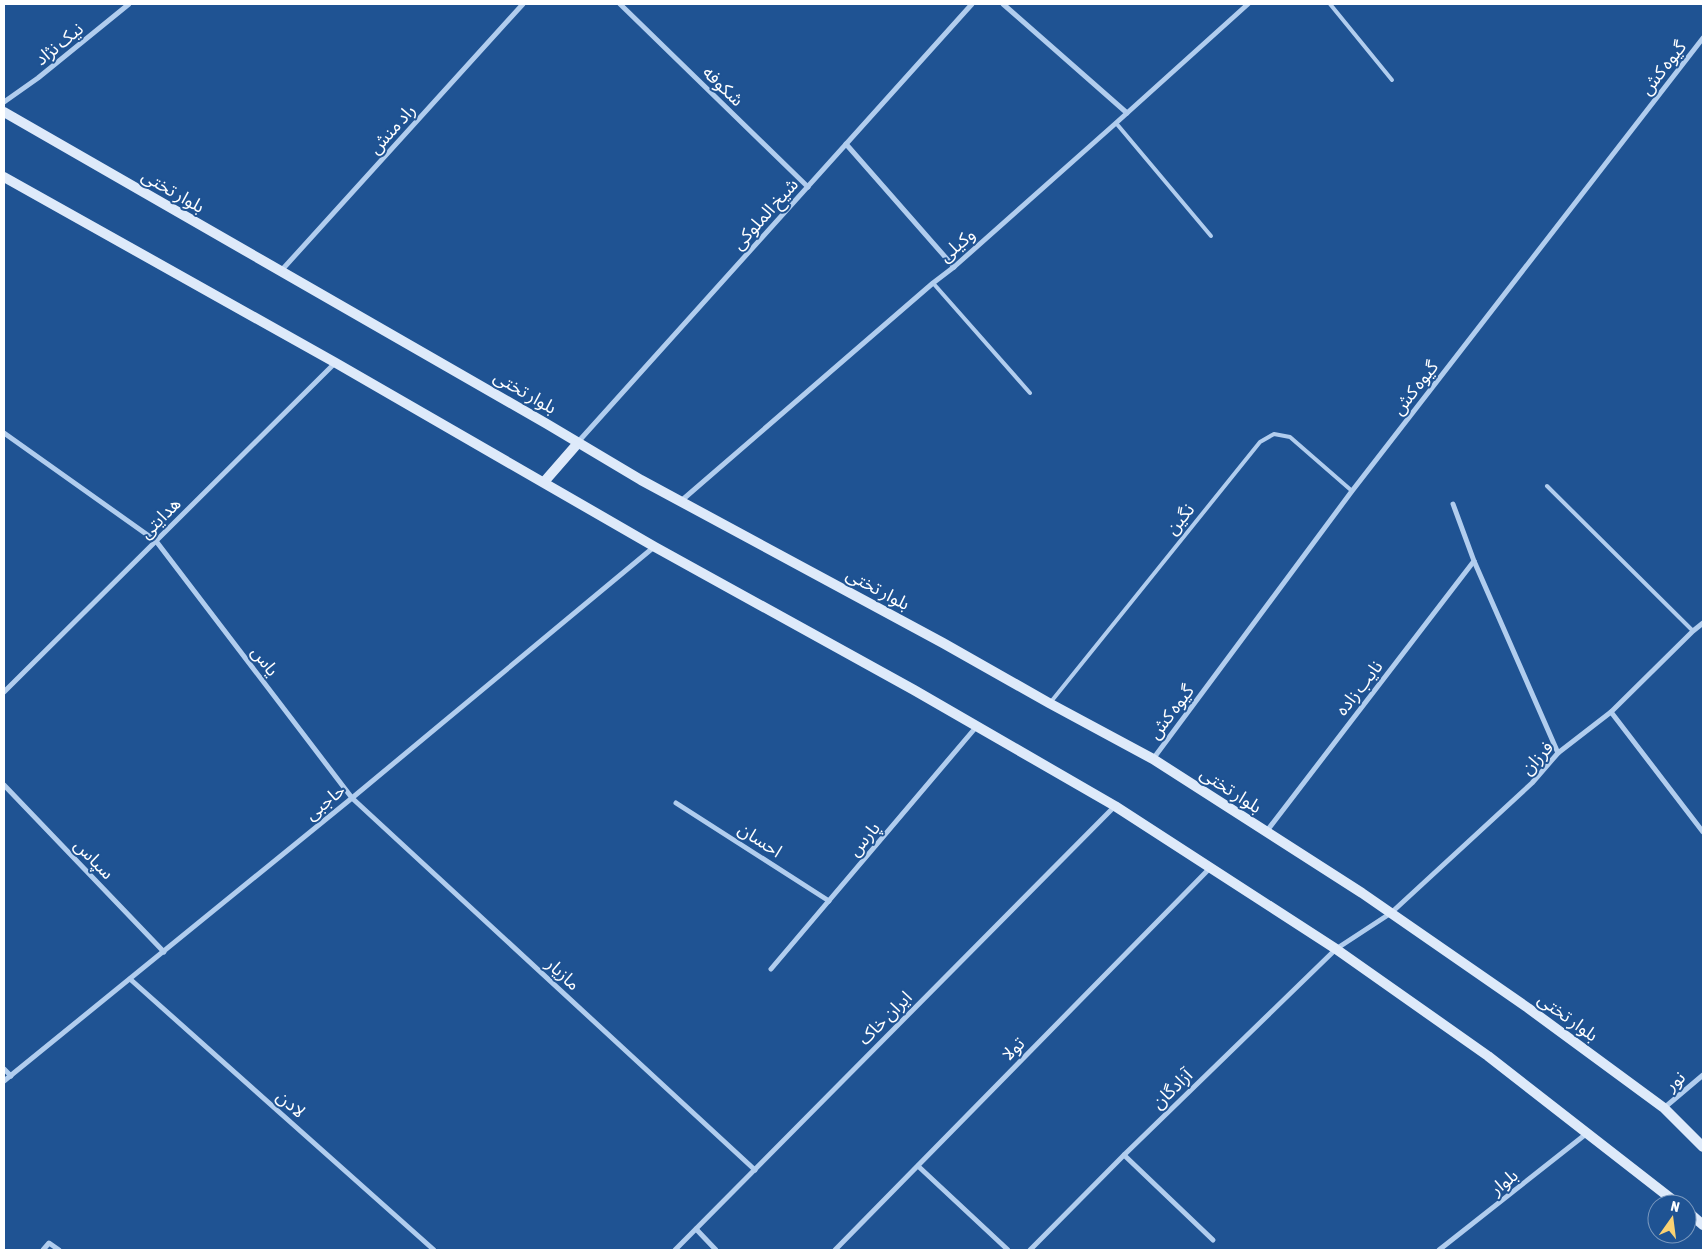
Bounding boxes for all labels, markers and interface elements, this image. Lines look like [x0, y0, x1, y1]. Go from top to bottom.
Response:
street label: نیک نژاد [30, 18, 88, 70]
street label: گیوه کش [1635, 36, 1691, 99]
street label: شکوفه [698, 61, 748, 111]
street label: راد منش [364, 99, 420, 159]
street label: بلوار تختی [138, 164, 208, 218]
street label: شیخ الملوکی [727, 174, 804, 256]
street label: وکیلی [934, 223, 980, 267]
street label: گیوه کش [1387, 356, 1443, 419]
street label: بلوار تختی [490, 365, 560, 419]
street label: هدایتی [135, 493, 185, 543]
street label: نگین [1161, 499, 1199, 539]
street label: بلوار تختی [842, 563, 914, 615]
street label: یاس [246, 641, 284, 681]
street label: نایب زاده [1331, 656, 1387, 720]
street label: گیوه کش [1143, 680, 1199, 744]
street label: فرزان [1516, 737, 1558, 779]
street label: بلوار تختی [1196, 762, 1266, 818]
street label: حاجبی [300, 779, 350, 825]
street label: پارس [843, 817, 885, 861]
street label: احسان [734, 818, 786, 862]
street label: سپاس [69, 834, 119, 884]
street label: مازیار [541, 952, 584, 995]
street label: ایران خاک [854, 987, 916, 1049]
street label: بلوار تختی [1534, 988, 1602, 1046]
street label: تولا [997, 1033, 1029, 1065]
street label: آزادگان [1147, 1064, 1198, 1114]
street label: نور [1659, 1066, 1690, 1097]
street label: لادن [272, 1085, 310, 1123]
street label: بلوار [1485, 1164, 1522, 1201]
north arrow [1647, 1194, 1697, 1244]
text: N [1669, 1198, 1681, 1215]

